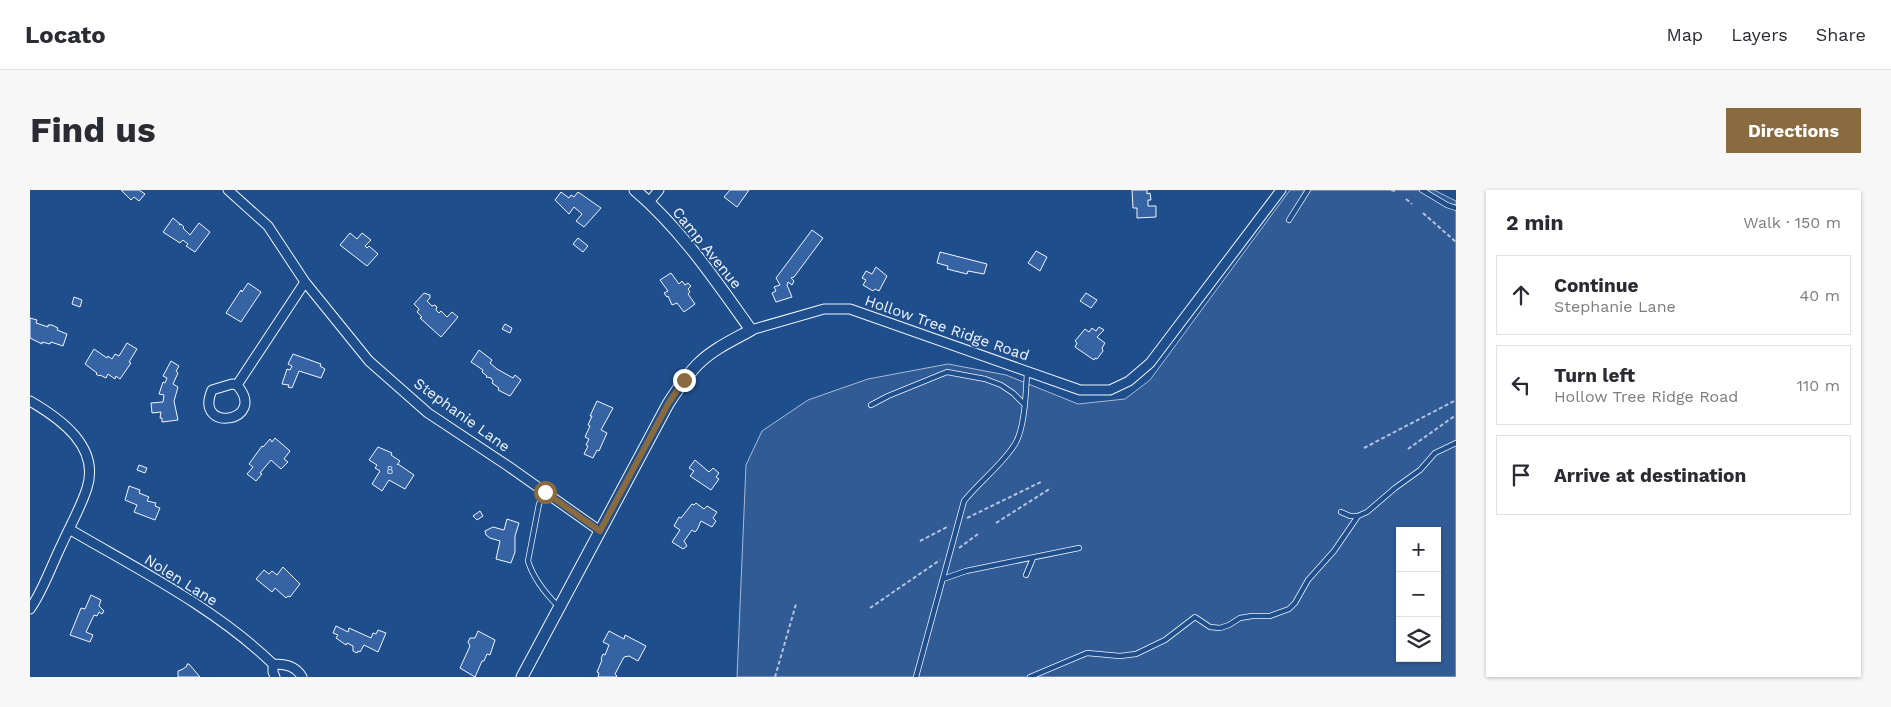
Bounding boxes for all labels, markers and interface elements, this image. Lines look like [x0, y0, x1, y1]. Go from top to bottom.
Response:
text: Locato [25, 21, 106, 49]
text: Map [1666, 24, 1703, 45]
text: Layers [1731, 24, 1788, 45]
text: Share [1816, 24, 1866, 45]
button: Directions [1726, 108, 1861, 153]
text: Find us [30, 109, 156, 151]
street label: Camp Avenue [669, 203, 745, 293]
text: 2 min [1506, 210, 1563, 235]
text: Walk · 150 m [1743, 213, 1841, 232]
text: Continue [1554, 274, 1638, 297]
icon: ahead [1507, 281, 1535, 309]
text: 40 m [1800, 286, 1840, 305]
street label: Hollow Tree Ridge Road [862, 291, 1032, 365]
text: Stephanie Lane [1554, 297, 1676, 316]
text: Turn left [1554, 364, 1635, 387]
route end [673, 369, 696, 392]
icon: left [1507, 371, 1535, 399]
street label: Stephanie Lane [411, 374, 513, 456]
text: 110 m [1797, 376, 1840, 395]
text: Hollow Tree Ridge Road [1554, 387, 1738, 406]
icon: arrive [1507, 461, 1535, 489]
house number: 8 [386, 463, 394, 477]
text: Arrive at destination [1554, 464, 1746, 487]
route start [534, 481, 557, 504]
map controls [1396, 527, 1441, 662]
button: + [1396, 527, 1441, 572]
street label: Nolen Lane [141, 550, 221, 610]
button: − [1396, 572, 1441, 617]
button: layers [1396, 617, 1441, 662]

